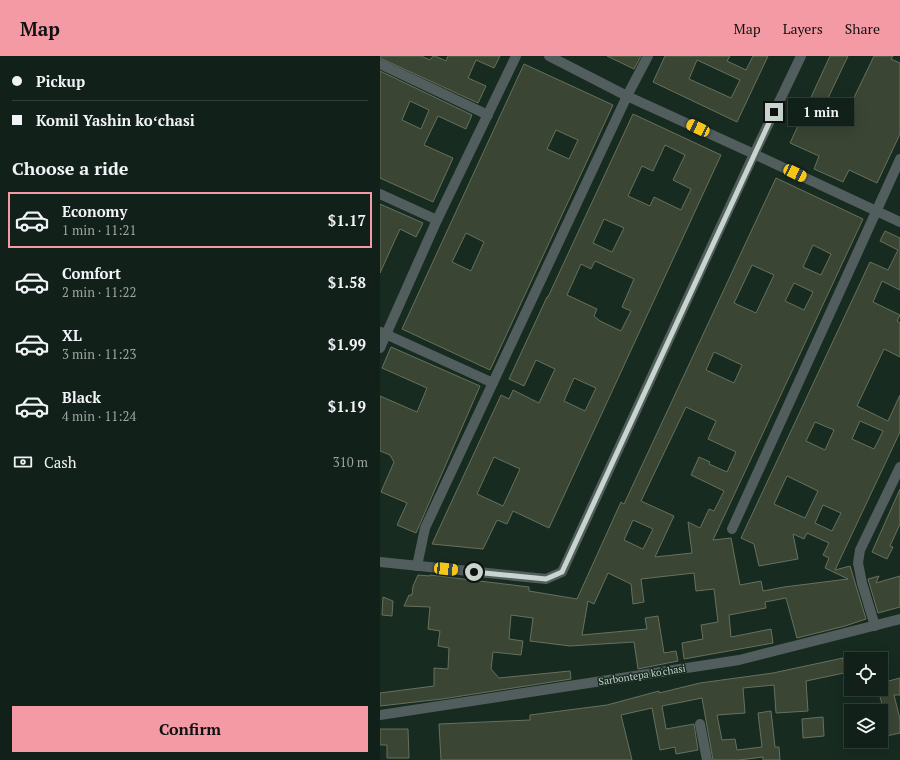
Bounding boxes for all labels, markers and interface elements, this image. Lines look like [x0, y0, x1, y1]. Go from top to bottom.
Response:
text: Map [20, 16, 60, 41]
text: Map [734, 19, 761, 38]
text: Layers [783, 19, 823, 38]
text: Share [845, 19, 880, 38]
text: Pickup [36, 71, 85, 91]
callout: 1 min [788, 98, 854, 126]
route end [765, 103, 783, 121]
text: 1 min [803, 103, 839, 121]
text: Komil Yashin koʻchasi [36, 110, 195, 130]
car [685, 117, 711, 139]
text: Choose a ride [12, 156, 128, 180]
car [782, 162, 808, 184]
text: Economy [62, 201, 127, 221]
icon: car [14, 202, 50, 238]
text: $1.17 [328, 210, 366, 230]
text: 1 min · 11:21 [62, 221, 136, 239]
text: Comfort [62, 263, 121, 283]
icon: car [14, 264, 50, 300]
text: $1.58 [328, 272, 366, 292]
text: 2 min · 11:22 [62, 283, 136, 301]
text: XL [62, 325, 82, 345]
icon: car [14, 326, 50, 362]
text: $1.99 [328, 334, 366, 354]
text: 3 min · 11:23 [62, 345, 136, 363]
text: Black [62, 387, 101, 407]
icon: car [14, 388, 50, 424]
text: $1.19 [328, 396, 366, 416]
text: 4 min · 11:24 [62, 407, 136, 425]
icon: cash [12, 451, 34, 473]
text: Cash [44, 452, 77, 472]
text: 310 m [333, 453, 368, 471]
car [433, 562, 459, 576]
route start [465, 563, 483, 581]
map controls [844, 652, 888, 748]
button: locate [844, 652, 888, 696]
street label: Sarbontepa ko'chasi [598, 662, 686, 688]
button: layers [844, 704, 888, 748]
button: Confirm [12, 706, 368, 752]

